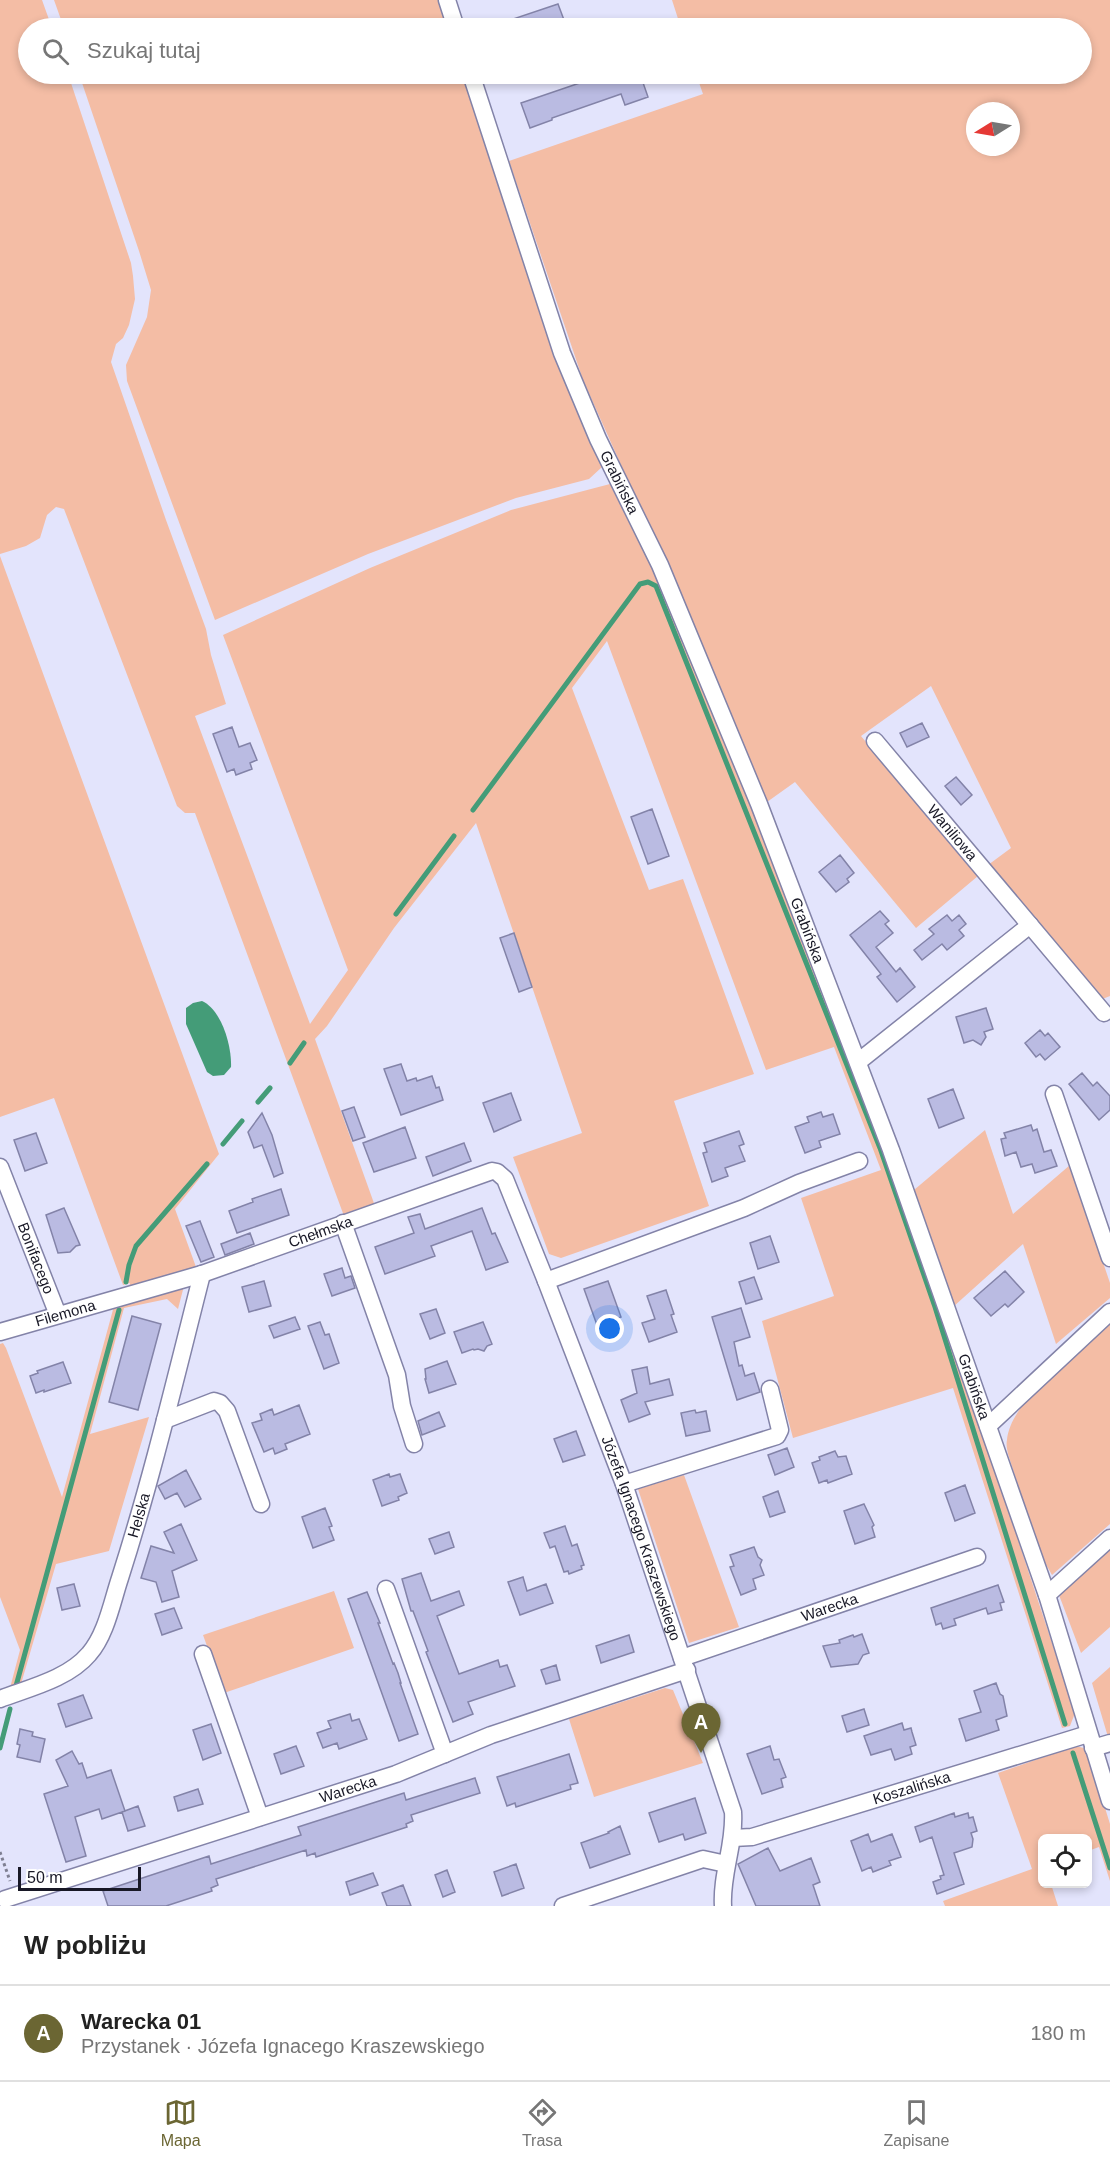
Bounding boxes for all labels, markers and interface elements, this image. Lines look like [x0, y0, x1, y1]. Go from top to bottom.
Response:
search box [18, 18, 1092, 84]
icon: search [39, 35, 72, 68]
text: Szukaj tutaj [87, 38, 201, 63]
north arrow [966, 102, 1020, 156]
street label: Grabińska [597, 448, 643, 517]
street label: Waniliowa [924, 801, 981, 864]
street label: Grabińska [788, 895, 828, 966]
street label: Chełmska [286, 1212, 355, 1251]
street label: Bonifacego [15, 1220, 58, 1296]
street label: Filemona [33, 1296, 98, 1329]
your location [595, 1314, 624, 1343]
street label: Grabińska [955, 1351, 994, 1422]
street label: Józefa Ignacego Kraszewskiego [598, 1433, 684, 1643]
street label: Helska [124, 1490, 153, 1540]
street label: Warecka [799, 1589, 861, 1625]
pin: A [682, 1704, 720, 1753]
street label: Koszalińska [871, 1768, 953, 1807]
street label: Warecka [317, 1772, 379, 1806]
map controls [1038, 1834, 1092, 1888]
button: locate [1038, 1834, 1092, 1888]
scale bar [18, 1864, 141, 1892]
text: 50 m [27, 1869, 63, 1886]
text: W pobliżu [24, 1930, 147, 1960]
text: Warecka 01 [81, 2009, 201, 2034]
text: A [36, 2022, 51, 2044]
text: 180 m [1030, 2022, 1086, 2044]
text: Przystanek · Józefa Ignacego Kraszewskiego [81, 2035, 485, 2057]
tab: Mapa [161, 2096, 201, 2150]
tab: Trasa [522, 2096, 562, 2150]
tab: Zapisane [884, 2096, 949, 2150]

